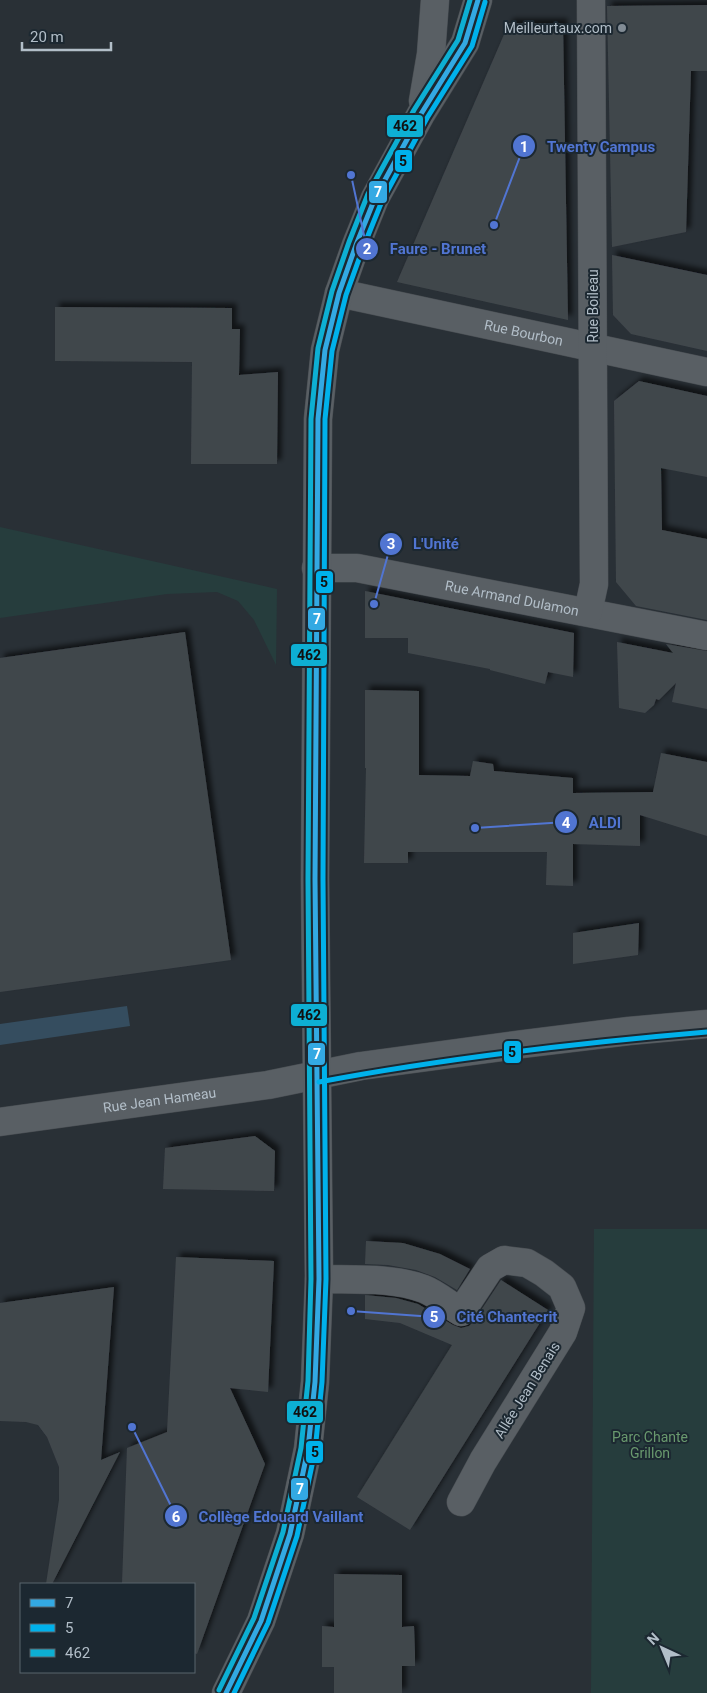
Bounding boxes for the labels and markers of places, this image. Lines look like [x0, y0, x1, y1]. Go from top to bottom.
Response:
place label: Meilleurtaux.com [504, 20, 612, 36]
marker: Meilleurtaux.com [616, 22, 628, 34]
callout: Twenty Campus [512, 131, 665, 161]
callout: Faure - Brunet [355, 234, 496, 264]
callout: L'Unité [378, 529, 469, 559]
callout: ALDI [554, 807, 631, 837]
callout: Cité Chantecrit [422, 1302, 567, 1332]
callout: Collège Edouard Vaillant [163, 1501, 373, 1531]

